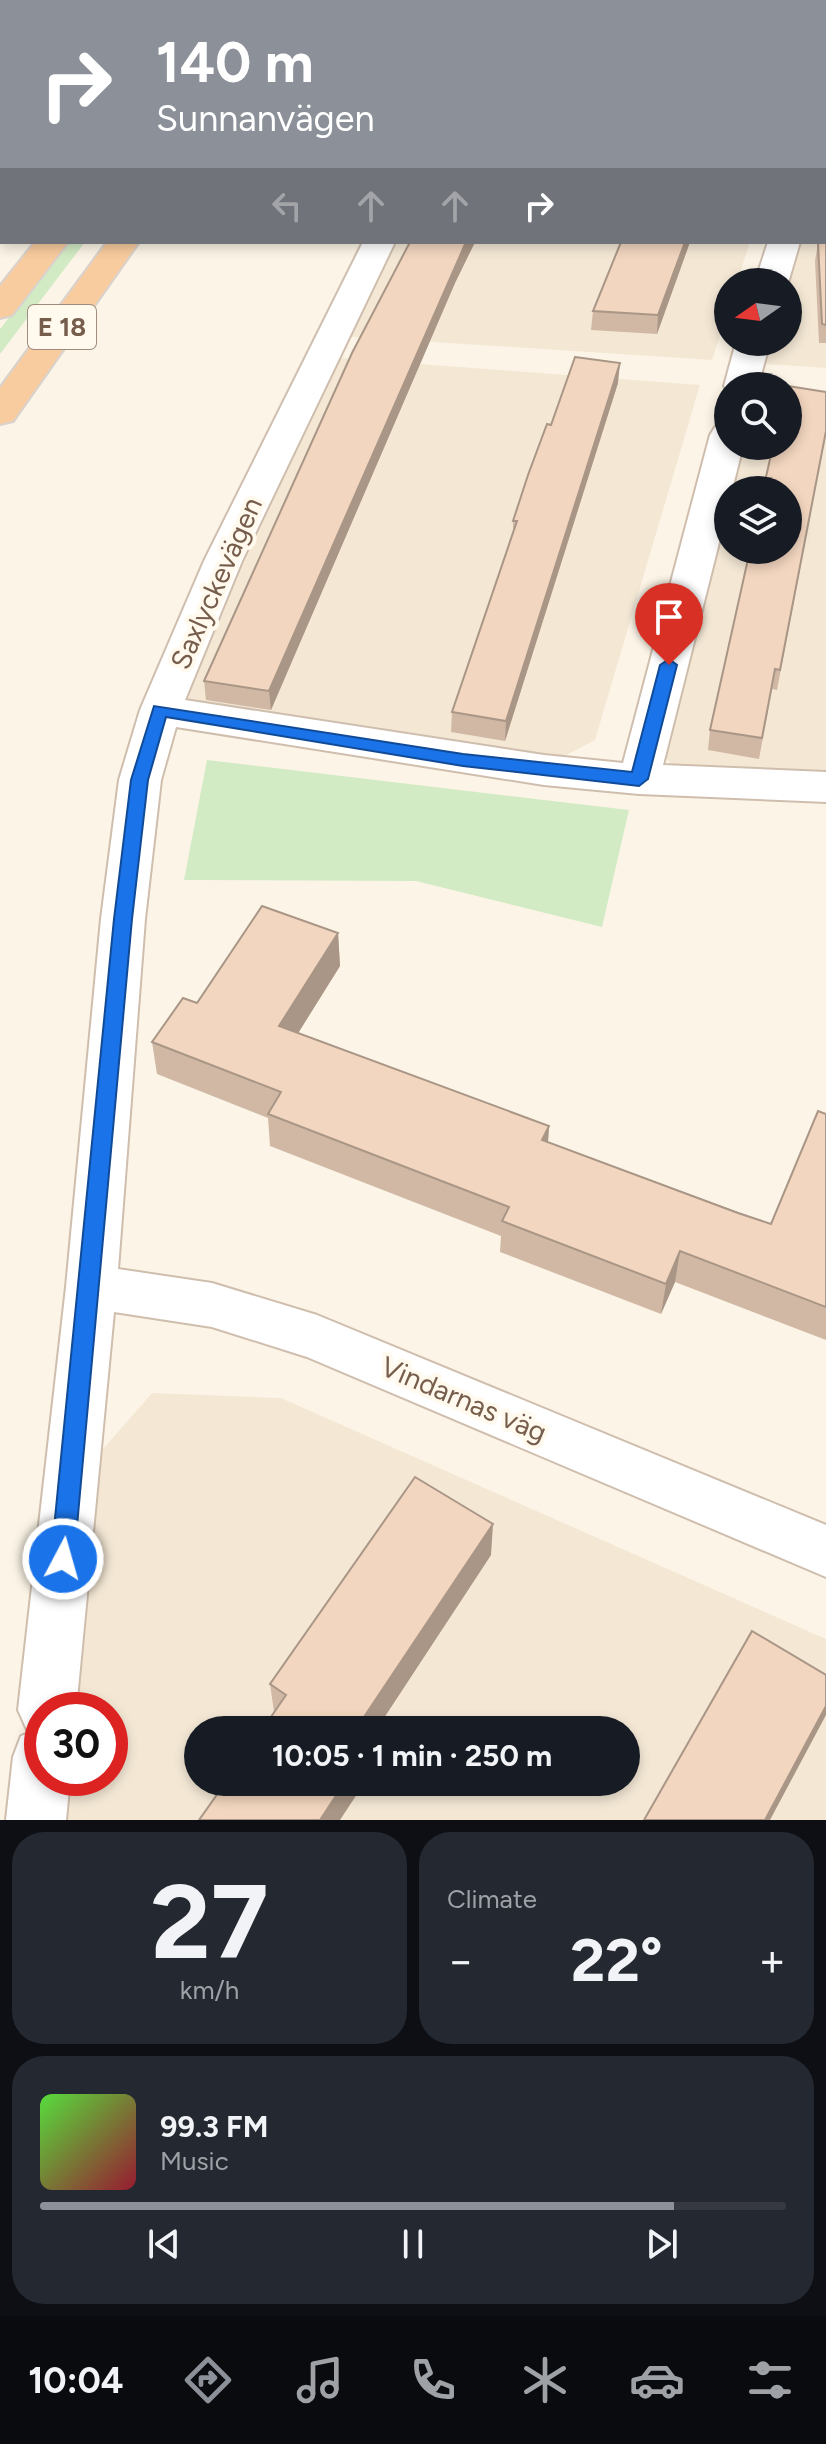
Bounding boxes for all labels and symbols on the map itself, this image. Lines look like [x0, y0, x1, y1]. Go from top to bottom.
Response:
north arrow [714, 268, 802, 356]
road number: E 18 [28, 305, 96, 349]
street label: Saxlyckevägen [163, 492, 269, 674]
pin [635, 583, 703, 665]
street label: Vindarnas väg [376, 1349, 552, 1449]
position arrow [21, 1517, 105, 1601]
speed limit sign: 30 [24, 1692, 128, 1796]

